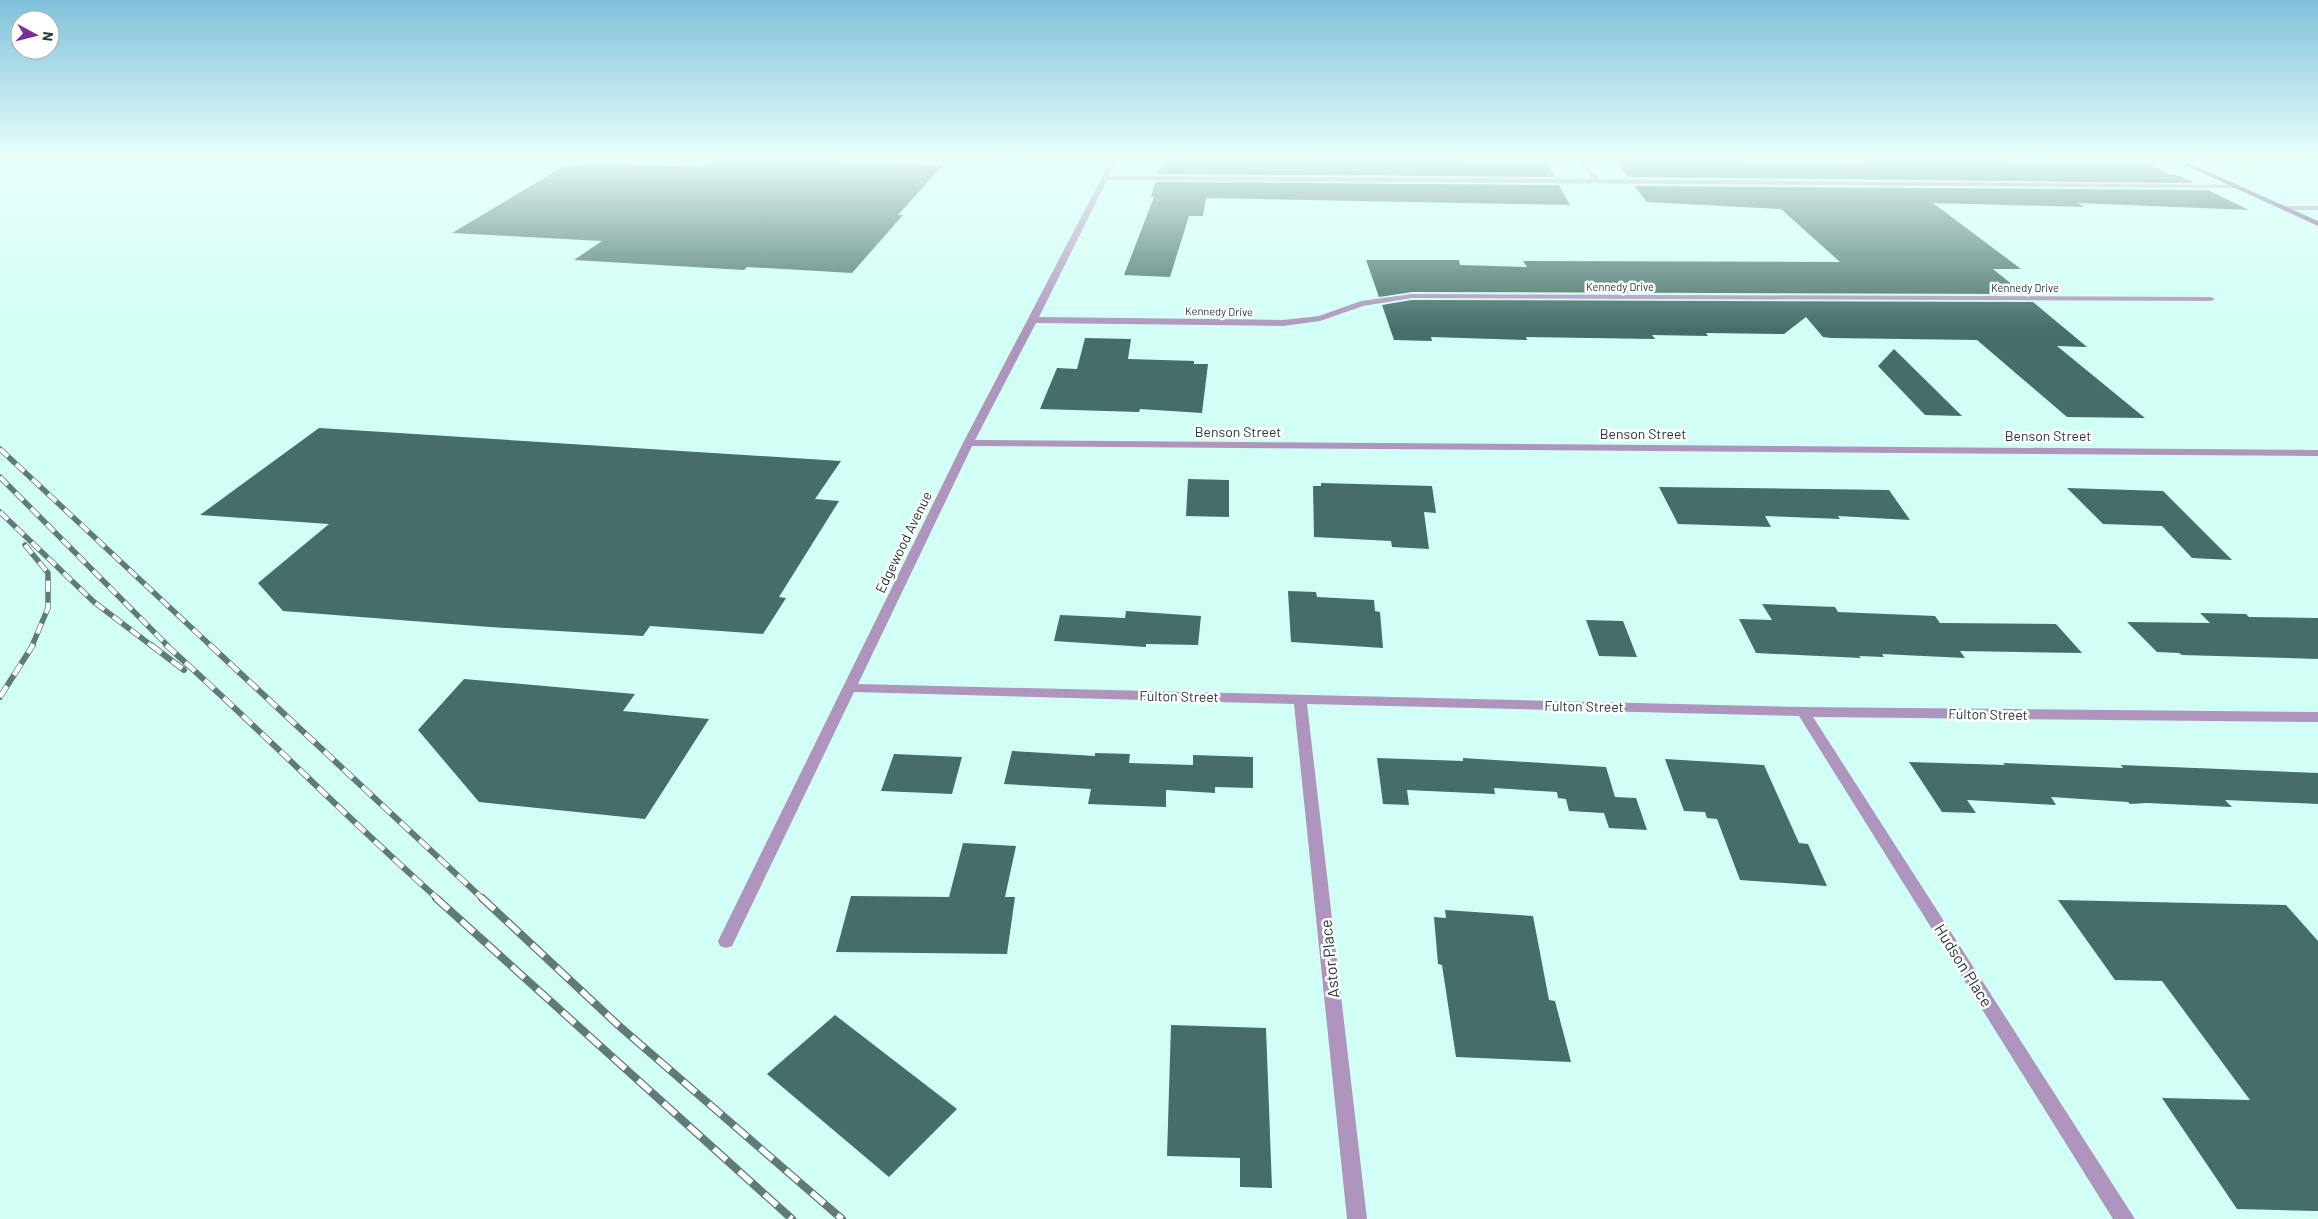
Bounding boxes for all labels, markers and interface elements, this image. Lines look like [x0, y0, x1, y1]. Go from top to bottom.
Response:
north arrow [10, 10, 60, 60]
text: N [39, 31, 57, 42]
street label: Kennedy Drive [1586, 280, 1654, 293]
street label: Kennedy Drive [1991, 281, 2059, 294]
street label: Kennedy Drive [1185, 304, 1253, 318]
street label: Benson Street [1195, 423, 1281, 440]
street label: Benson Street [1600, 425, 1686, 442]
street label: Benson Street [2005, 427, 2091, 444]
street label: Edgewood Avenue [871, 488, 935, 596]
street label: Fulton Street [1139, 687, 1219, 705]
street label: Fulton Street [1544, 697, 1624, 715]
street label: Fulton Street [1948, 705, 2028, 723]
street label: Astor Place [1315, 919, 1343, 999]
street label: Hudson Place [1931, 920, 1997, 1010]

